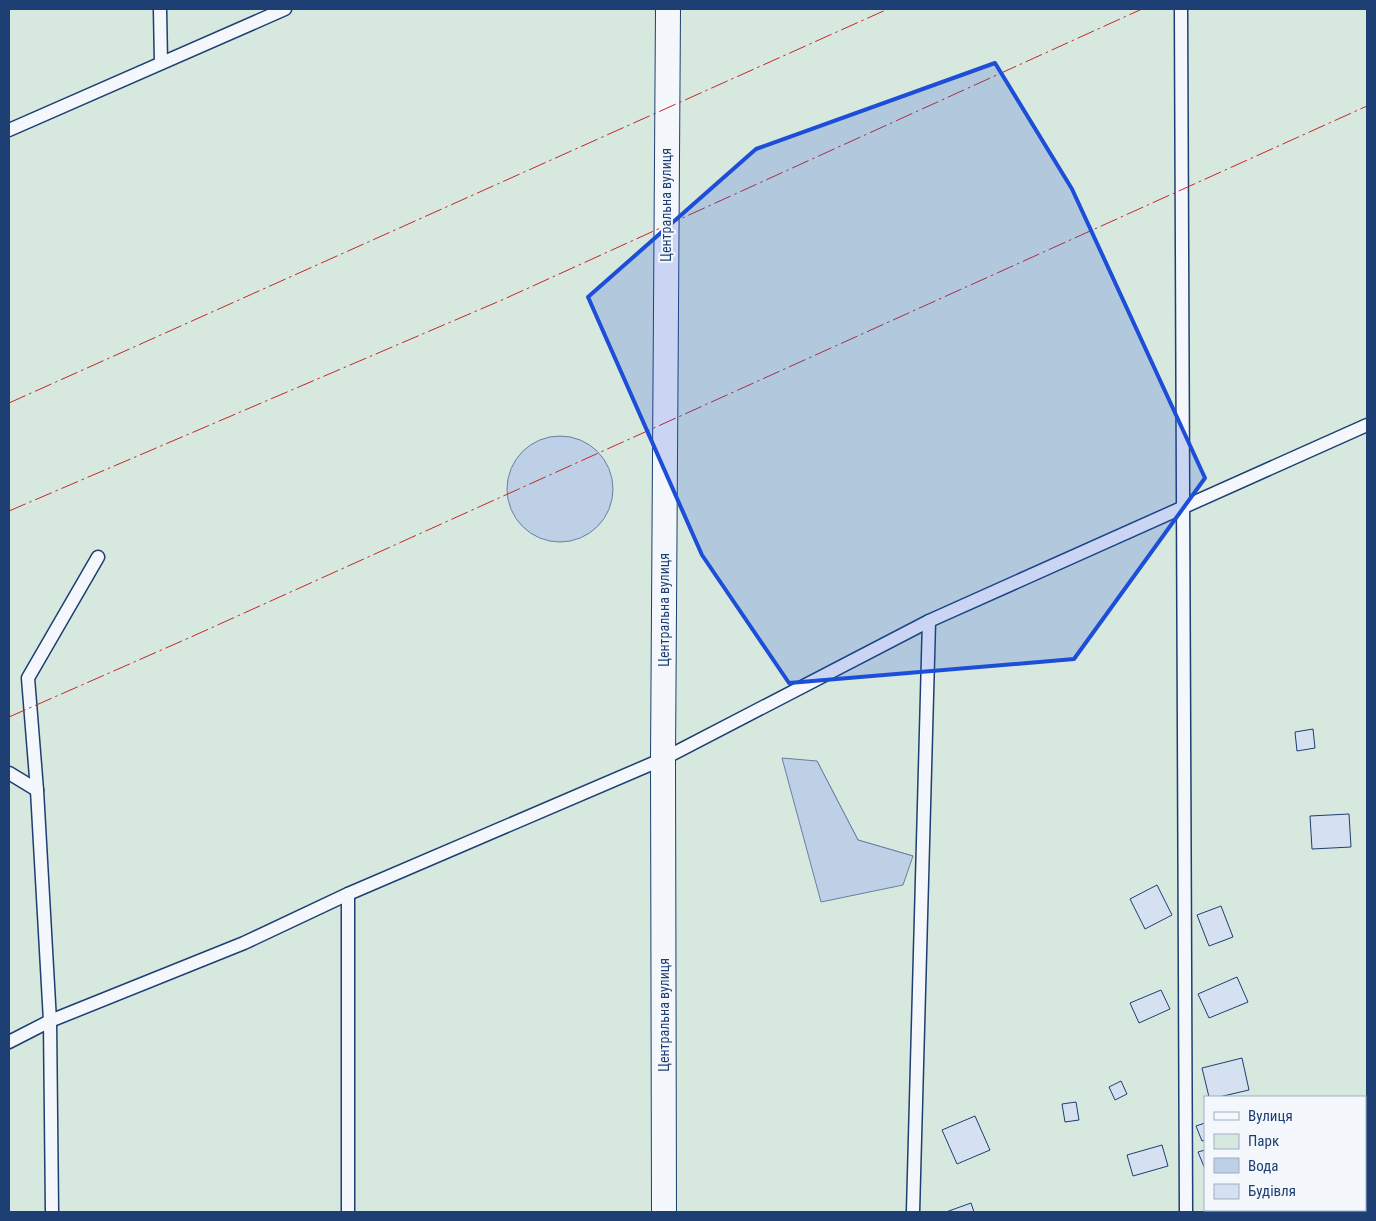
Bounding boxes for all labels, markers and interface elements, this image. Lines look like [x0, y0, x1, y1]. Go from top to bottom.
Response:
street label: Центральна вулиця [658, 148, 674, 262]
street label: Центральна вулиця [656, 553, 672, 667]
street label: Центральна вулиця [656, 958, 672, 1072]
legend [1204, 1096, 1366, 1211]
text: Вулиця [1248, 1107, 1293, 1125]
text: Парк [1248, 1132, 1279, 1150]
text: Вода [1248, 1157, 1278, 1175]
text: Будівля [1248, 1182, 1296, 1200]

